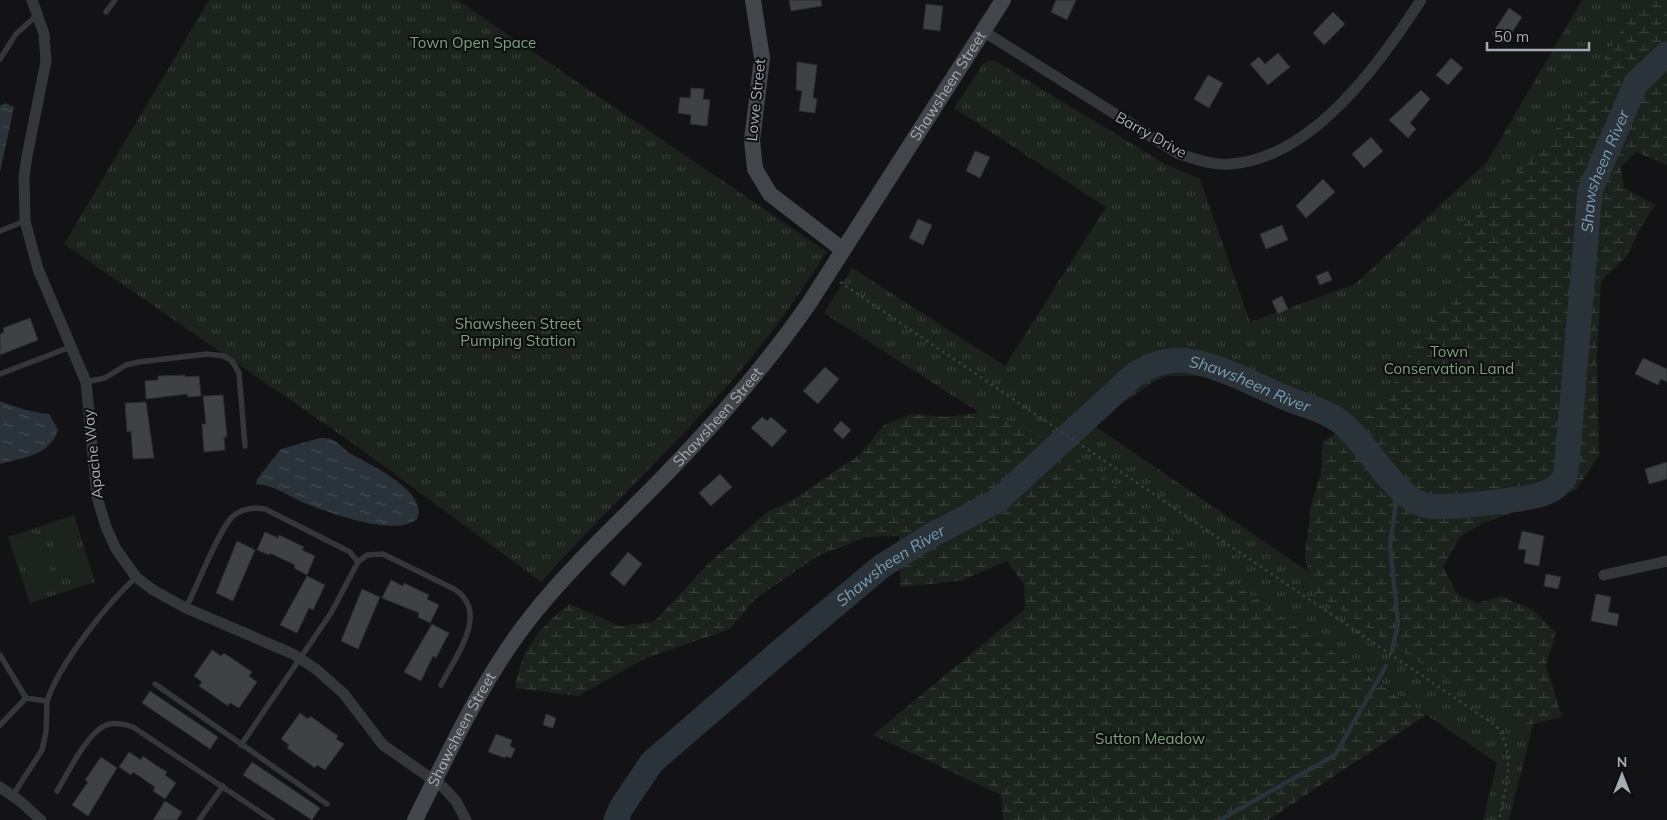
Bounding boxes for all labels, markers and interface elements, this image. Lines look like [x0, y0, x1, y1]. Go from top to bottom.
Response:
scale bar [1487, 20, 1590, 52]
street label: Shawsheen Street [905, 27, 990, 144]
text: 50 m [1494, 27, 1529, 46]
park label: Town Open Space [410, 33, 536, 52]
street label: Lowe Street [742, 58, 769, 142]
water label: Shawsheen River [1577, 106, 1634, 233]
street label: Barry Drive [1112, 107, 1190, 162]
park label: Shawsheen Street Pumping Station [455, 314, 581, 350]
park label: Town Conservation Land [1384, 342, 1514, 378]
water label: Shawsheen River [1188, 351, 1314, 417]
street label: Shawsheen Street [668, 363, 767, 470]
street label: Apache Way [78, 408, 107, 500]
water label: Shawsheen River [832, 520, 949, 610]
street label: Shawsheen Street [423, 668, 499, 790]
park label: Sutton Meadow [1095, 729, 1205, 748]
north arrow [1597, 750, 1647, 800]
text: N [1617, 753, 1627, 771]

